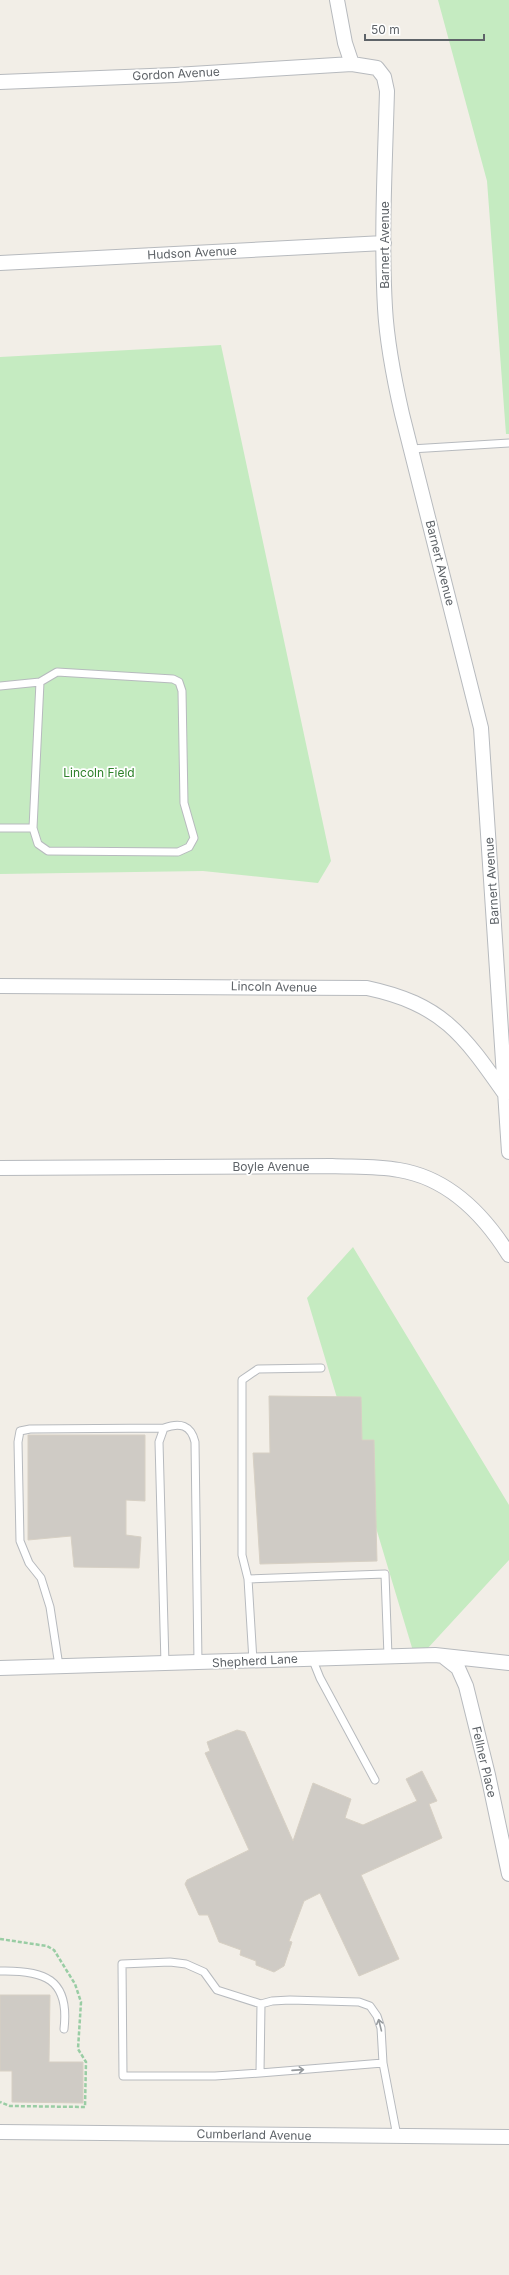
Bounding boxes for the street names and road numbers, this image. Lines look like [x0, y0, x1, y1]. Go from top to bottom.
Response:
street label: Gordon Avenue [132, 64, 220, 83]
street label: Barnert Avenue [377, 201, 392, 289]
street label: Hudson Avenue [147, 243, 237, 262]
street label: Barnert Avenue [423, 519, 458, 607]
street label: Barnert Avenue [481, 837, 502, 925]
street label: Lincoln Avenue [231, 978, 317, 995]
street label: Boyle Avenue [232, 1159, 310, 1174]
street label: Shepherd Lane [212, 1651, 298, 1670]
street label: Fellner Place [469, 1725, 500, 1799]
street label: Cumberland Avenue [196, 2126, 312, 2143]

